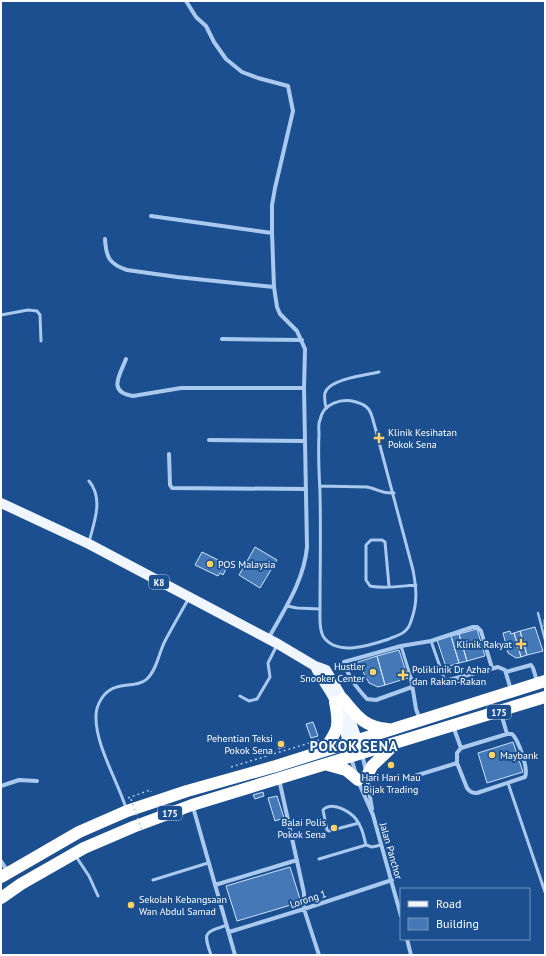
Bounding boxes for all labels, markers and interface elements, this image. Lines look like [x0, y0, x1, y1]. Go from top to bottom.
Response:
place label: Klinik Kesihatan Pokok Sena [388, 426, 457, 451]
marker: Klinik Kesihatan Pokok Sena [373, 432, 385, 444]
place label: POS Malaysia [218, 558, 276, 571]
marker: POS Malaysia [205, 559, 215, 569]
road number: K8 [149, 575, 169, 589]
place label: Klinik Rakyat [456, 638, 513, 651]
marker: Klinik Rakyat [515, 638, 527, 650]
place label: Hustler Snooker Center [300, 660, 366, 685]
place label: Poliklinik Dr Azhar dan Rakan-Rakan [412, 663, 491, 688]
marker: Hustler Snooker Center [368, 667, 378, 677]
marker: Poliklinik Dr Azhar dan Rakan-Rakan [397, 669, 409, 681]
road number: 175 [487, 705, 511, 719]
place label: Pehentian Teksi Pokok Sena [207, 732, 273, 757]
district label: POKOK SENA [310, 737, 398, 755]
marker: Pehentian Teksi Pokok Sena [276, 739, 286, 749]
place label: Maybank [500, 749, 538, 762]
marker: Maybank [487, 750, 497, 760]
marker: Hari Hari Mau Bijak Trading [386, 760, 396, 770]
place label: Hari Hari Mau Bijak Trading [361, 771, 421, 796]
road number: 175 [158, 806, 182, 820]
place label: Balai Polis Pokok Sena [277, 816, 326, 841]
street label: Jalan Panchor [376, 820, 405, 881]
marker: Balai Polis Pokok Sena [329, 823, 339, 833]
street label: Lorong 1 [288, 887, 328, 911]
legend [400, 888, 530, 940]
place label: Sekolah Kebangsaan Wan Abdul Samad [139, 893, 227, 918]
text: Road [436, 896, 461, 911]
marker: Sekolah Kebangsaan Wan Abdul Samad [126, 900, 136, 910]
text: Building [436, 916, 479, 931]

